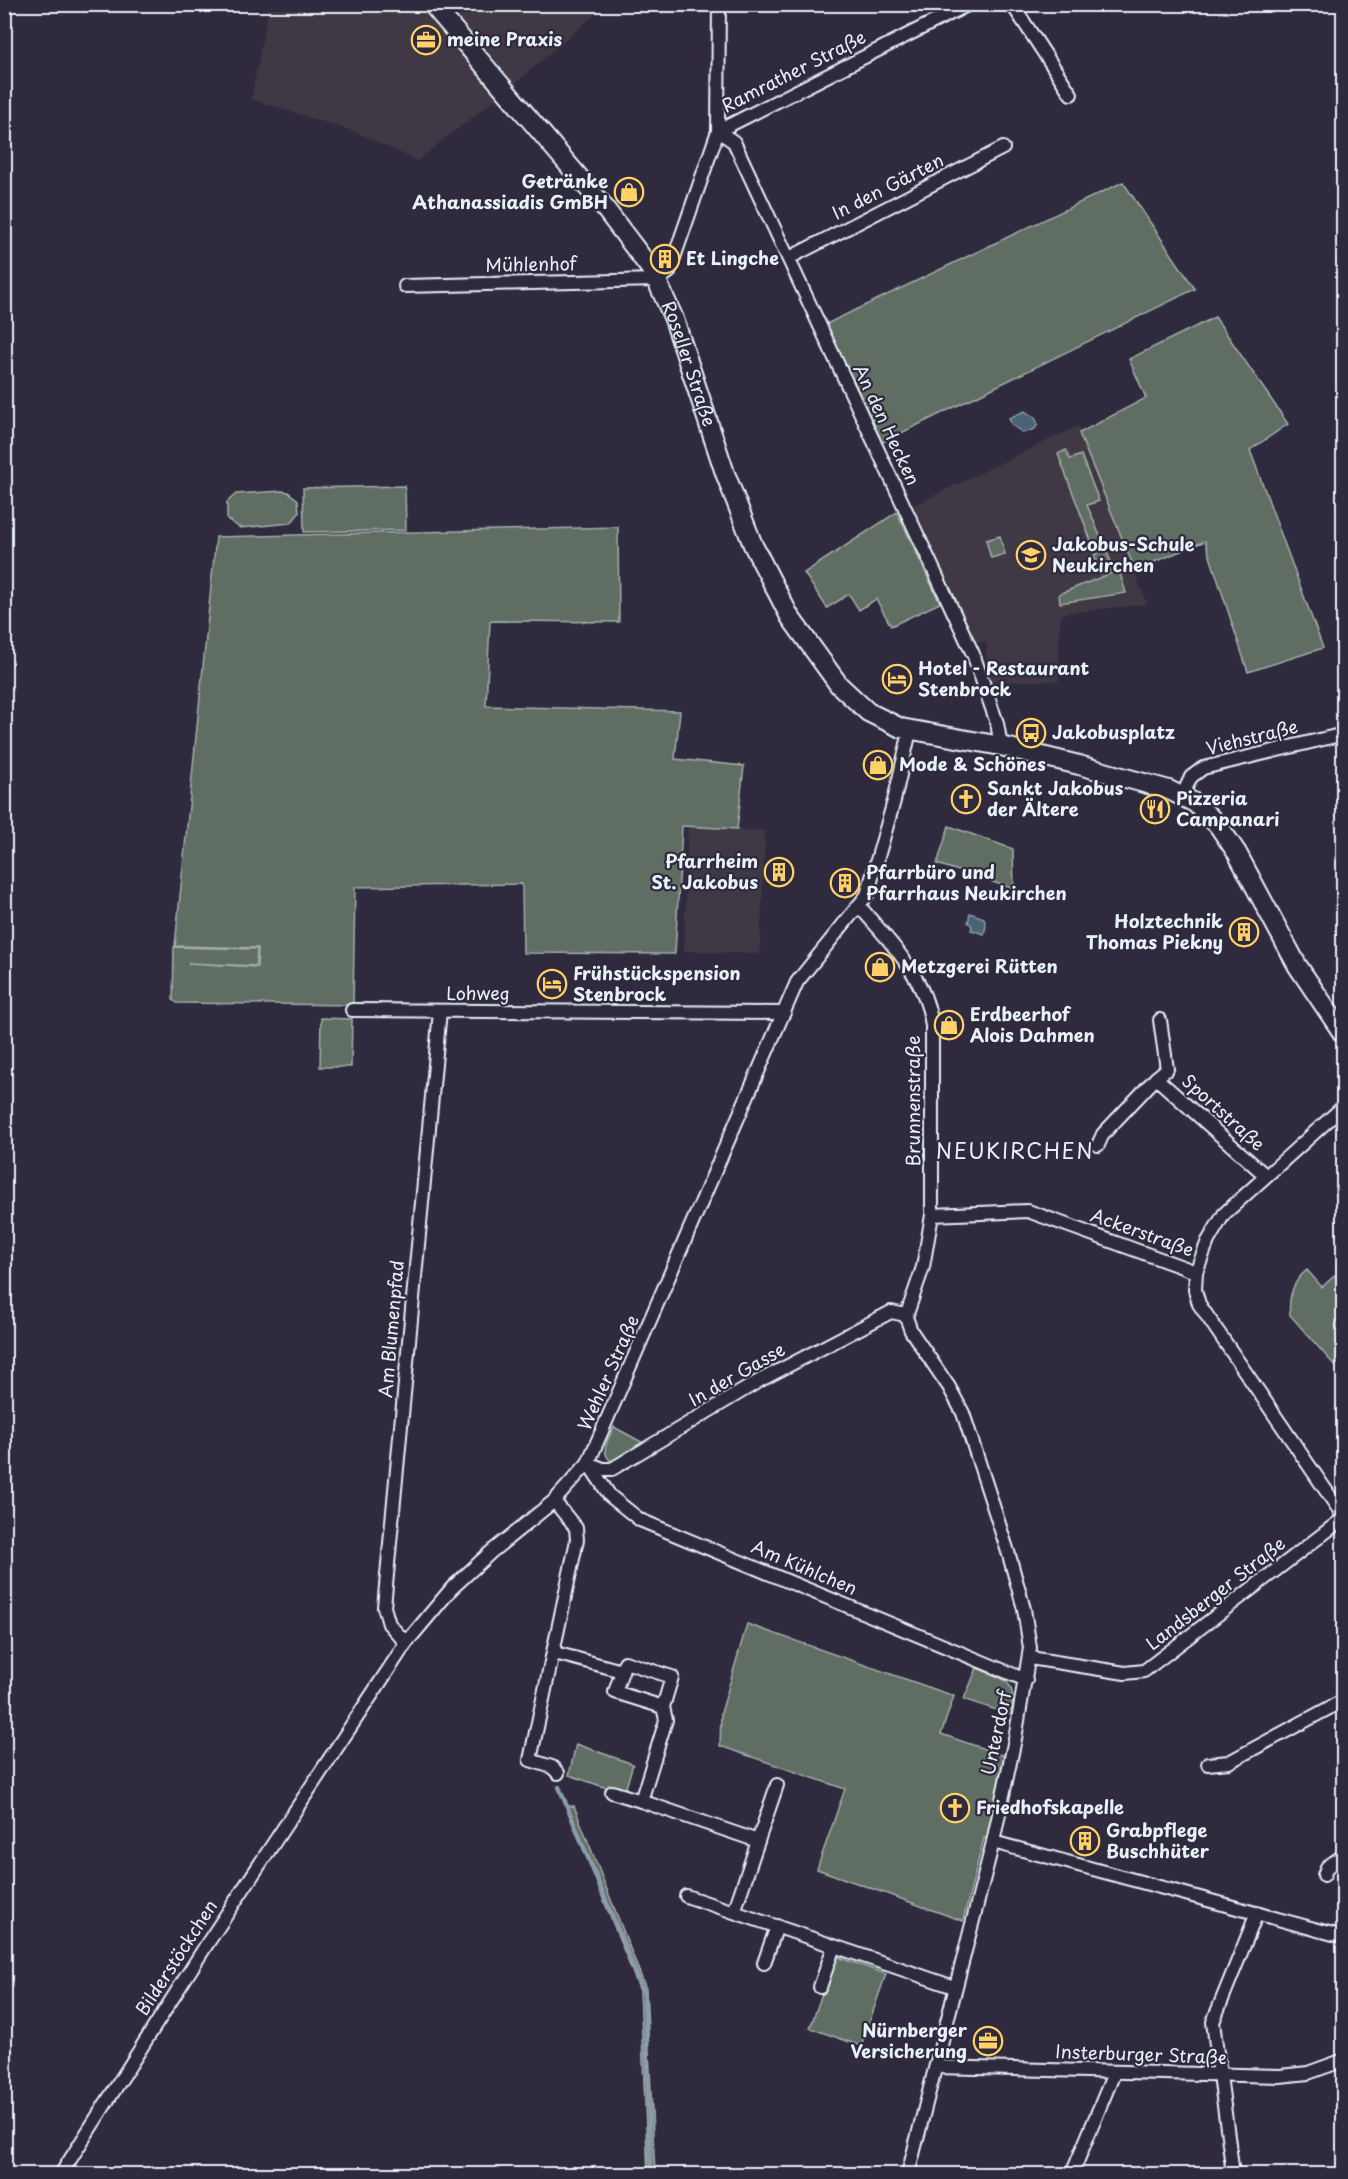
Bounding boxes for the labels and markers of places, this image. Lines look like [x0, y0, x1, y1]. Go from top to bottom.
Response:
office icon: meine Praxis [410, 24, 442, 56]
place label: meine Praxis [447, 25, 563, 52]
place label: Getränke Athanassiadis GmBH [412, 167, 608, 215]
shop icon: Getränke Athanassiadis GmBH [613, 176, 645, 208]
building icon: Et Lingche [649, 243, 681, 275]
place label: Et Lingche [686, 244, 779, 271]
place label: Jakobus-Schule Neukirchen [1052, 530, 1194, 578]
school or university icon: Jakobus-Schule Neukirchen [1015, 539, 1047, 571]
place label: Hotel - Restaurant Stenbrock [918, 654, 1089, 702]
hotel icon: Hotel - Restaurant Stenbrock [881, 663, 913, 695]
bus stop icon: Jakobusplatz [1015, 717, 1047, 749]
place label: Jakobusplatz [1052, 718, 1175, 745]
shop icon: Mode & Schönes [862, 749, 894, 781]
place label: Mode & Schönes [899, 750, 1046, 777]
place label: Sankt Jakobus der Ältere [987, 774, 1124, 822]
church icon: Sankt Jakobus der Ältere [950, 783, 982, 815]
place label: Pizzeria Campanari [1176, 784, 1279, 832]
restaurant icon: Pizzeria Campanari [1139, 793, 1171, 825]
place label: Pfarrheim St. Jakobus [651, 847, 758, 895]
building icon: Pfarrheim St. Jakobus [763, 856, 795, 888]
place label: Pfarrbüro und Pfarrhaus Neukirchen [866, 858, 1067, 906]
building icon: Pfarrbüro und Pfarrhaus Neukirchen [829, 867, 861, 899]
place label: Holztechnik Thomas Piekny [1086, 907, 1223, 955]
building icon: Holztechnik Thomas Piekny [1228, 916, 1260, 948]
shop icon: Metzgerei Rütten [864, 951, 896, 983]
place label: Metzgerei Rütten [901, 952, 1058, 979]
place label: Frühstückspension Stenbrock [573, 959, 741, 1007]
hotel icon: Frühstückspension Stenbrock [536, 968, 568, 1000]
place label: Erdbeerhof Alois Dahmen [970, 1000, 1095, 1048]
shop icon: Erdbeerhof Alois Dahmen [933, 1009, 965, 1041]
church icon: Friedhofskapelle [939, 1792, 971, 1824]
place label: Friedhofskapelle [976, 1793, 1124, 1820]
place label: Grabpflege Buschhüter [1106, 1816, 1210, 1864]
building icon: Grabpflege Buschhüter [1069, 1825, 1101, 1857]
place label: Nürnberger Versicherung [851, 2016, 968, 2064]
office icon: Nürnberger Versicherung [972, 2025, 1004, 2057]

